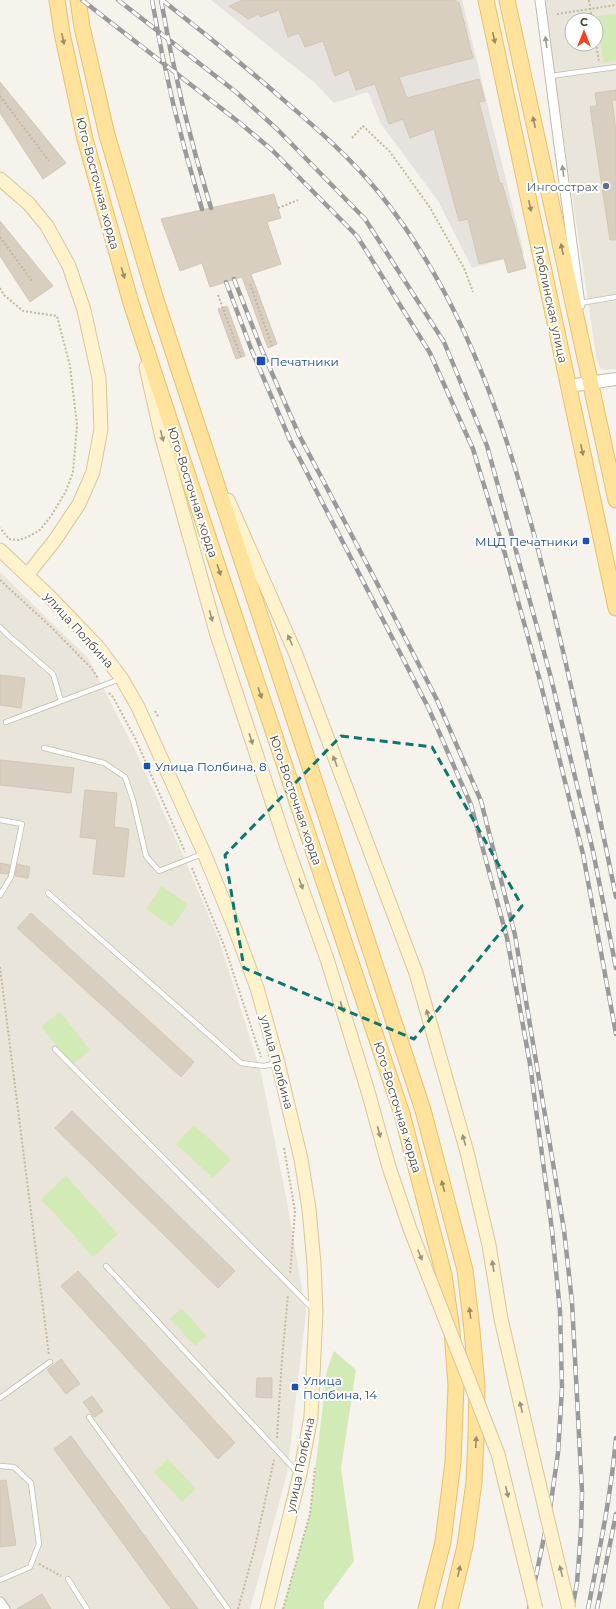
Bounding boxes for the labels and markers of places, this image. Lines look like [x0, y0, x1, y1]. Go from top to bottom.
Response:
place label: Ингосстрах [527, 179, 599, 194]
marker: Ингосстрах [601, 181, 611, 191]
place label: Печатники [270, 354, 339, 369]
marker: Печатники [255, 355, 267, 367]
place label: МЦД Печатники [475, 534, 578, 549]
marker: МЦД Печатники [581, 536, 591, 546]
place label: Улица Полбина, 8 [155, 759, 267, 774]
marker: Улица Полбина, 8 [142, 761, 152, 771]
place label: Улица Полбина, 14 [303, 1373, 377, 1402]
marker: Улица Полбина, 14 [290, 1382, 300, 1392]

